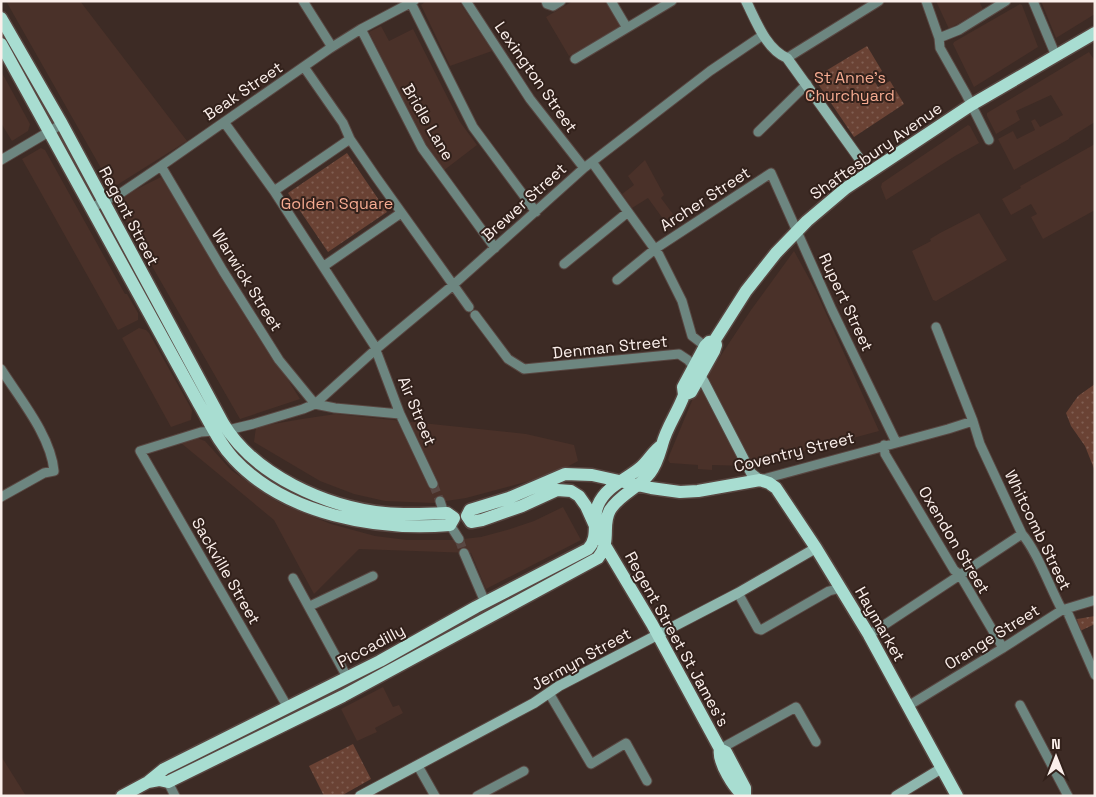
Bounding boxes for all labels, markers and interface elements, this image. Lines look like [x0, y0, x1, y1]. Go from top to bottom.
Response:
street label: Lexington Street [490, 17, 582, 137]
street label: Beak Street [199, 57, 287, 125]
park label: St Anne's Churchyard [805, 67, 895, 106]
street label: Bridle Lane [398, 80, 458, 164]
street label: Shaftesbury Avenue [806, 98, 946, 204]
street label: Brewer Street [477, 158, 571, 246]
street label: Archer Street [656, 162, 754, 236]
street label: Regent Street [94, 163, 164, 269]
park label: Golden Square [281, 193, 393, 214]
street label: Warwick Street [207, 225, 287, 335]
street label: Rupert Street [814, 249, 878, 355]
street label: Denman Street [551, 331, 669, 363]
street label: Air Street [393, 373, 441, 449]
street label: Coventry Street [732, 427, 856, 477]
street label: Whitcomb Street [1000, 466, 1076, 594]
street label: Oxendon Street [914, 482, 994, 598]
street label: Sackville Street [187, 514, 265, 628]
street label: Regent Street St James's [620, 548, 734, 730]
street label: Haymarket [850, 583, 910, 665]
street label: Orange Street [941, 599, 1043, 675]
street label: Piccadilly [334, 619, 408, 673]
street label: Jermyn Street [527, 623, 635, 695]
north arrow [1031, 732, 1081, 782]
text: N [1051, 735, 1061, 753]

